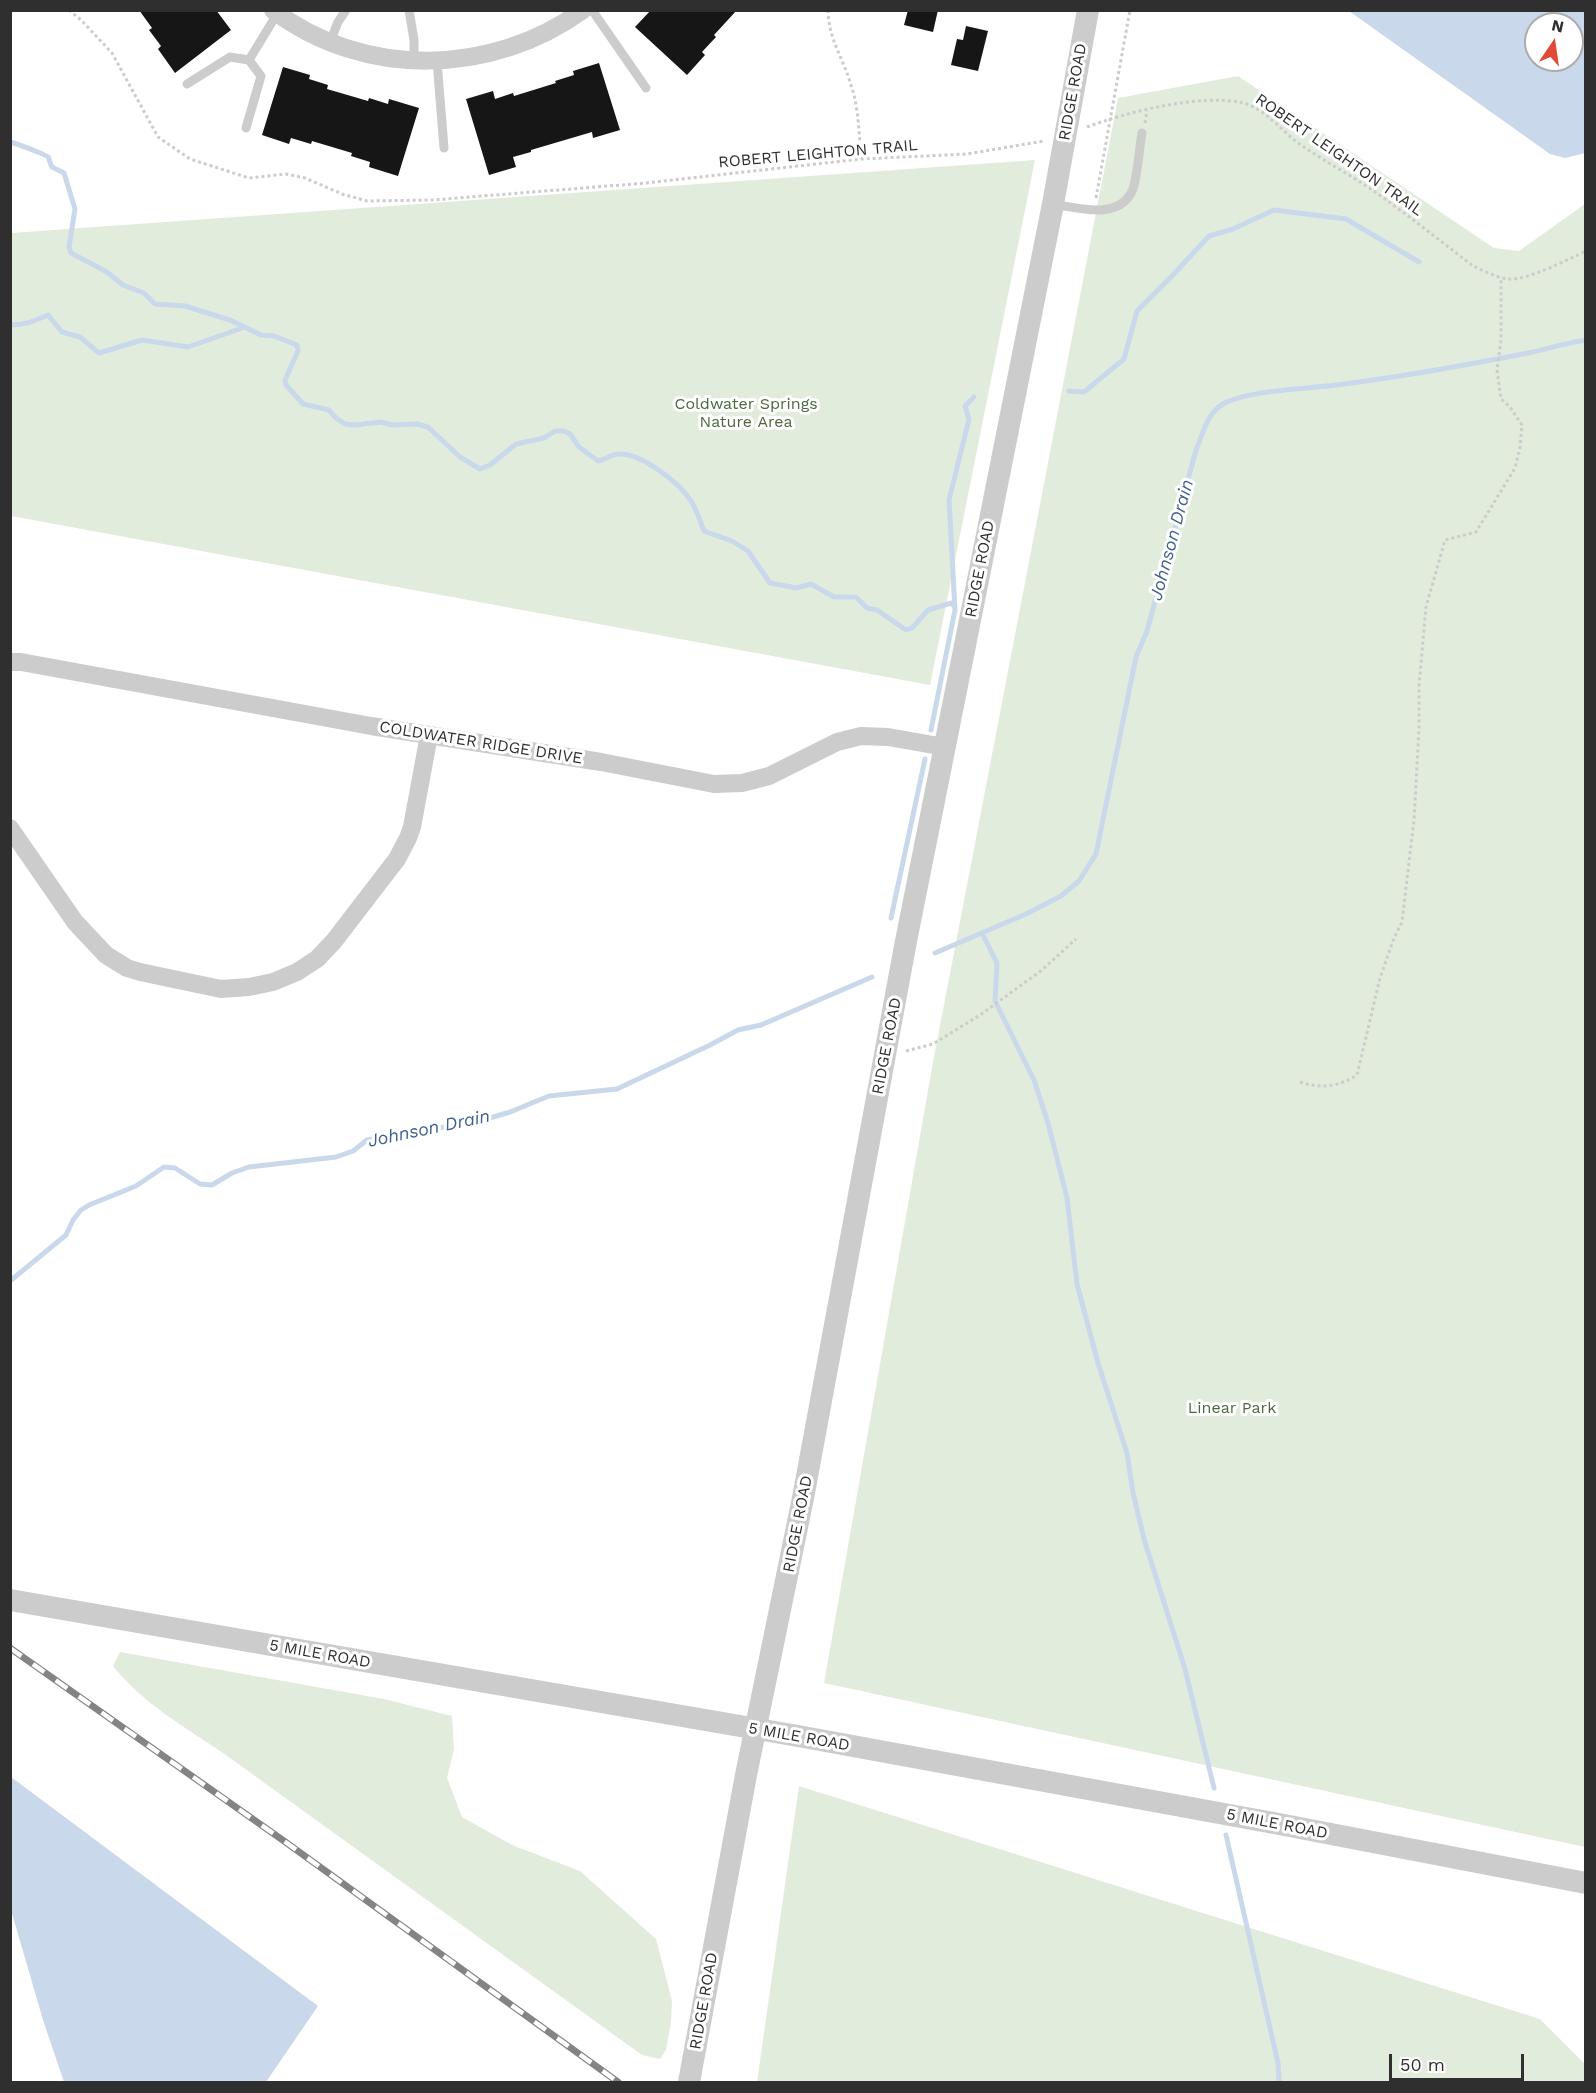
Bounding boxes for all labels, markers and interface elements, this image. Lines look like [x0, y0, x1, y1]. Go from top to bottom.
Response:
north arrow [1524, 12, 1584, 72]
text: N [1550, 15, 1566, 37]
street label: RIDGE ROAD [1055, 42, 1091, 142]
street label: ROBERT LEIGHTON TRAIL [1252, 90, 1426, 220]
street label: ROBERT LEIGHTON TRAIL [717, 136, 919, 172]
park label: Coldwater Springs Nature Area [674, 394, 818, 432]
water label: Johnson Drain [1145, 477, 1199, 603]
street label: RIDGE ROAD [961, 519, 999, 619]
street label: COLDWATER RIDGE DRIVE [378, 717, 584, 769]
street label: RIDGE ROAD [868, 996, 906, 1096]
water label: Johnson Drain [366, 1106, 492, 1152]
park label: Linear Park [1188, 1398, 1276, 1418]
street label: RIDGE ROAD [779, 1474, 817, 1574]
street label: 5 MILE ROAD [268, 1636, 372, 1672]
street label: 5 MILE ROAD [747, 1719, 851, 1755]
street label: 5 MILE ROAD [1225, 1805, 1329, 1843]
street label: RIDGE ROAD [686, 1951, 722, 2051]
scale bar [1392, 2042, 1527, 2080]
text: 50 m [1400, 2054, 1445, 2075]

